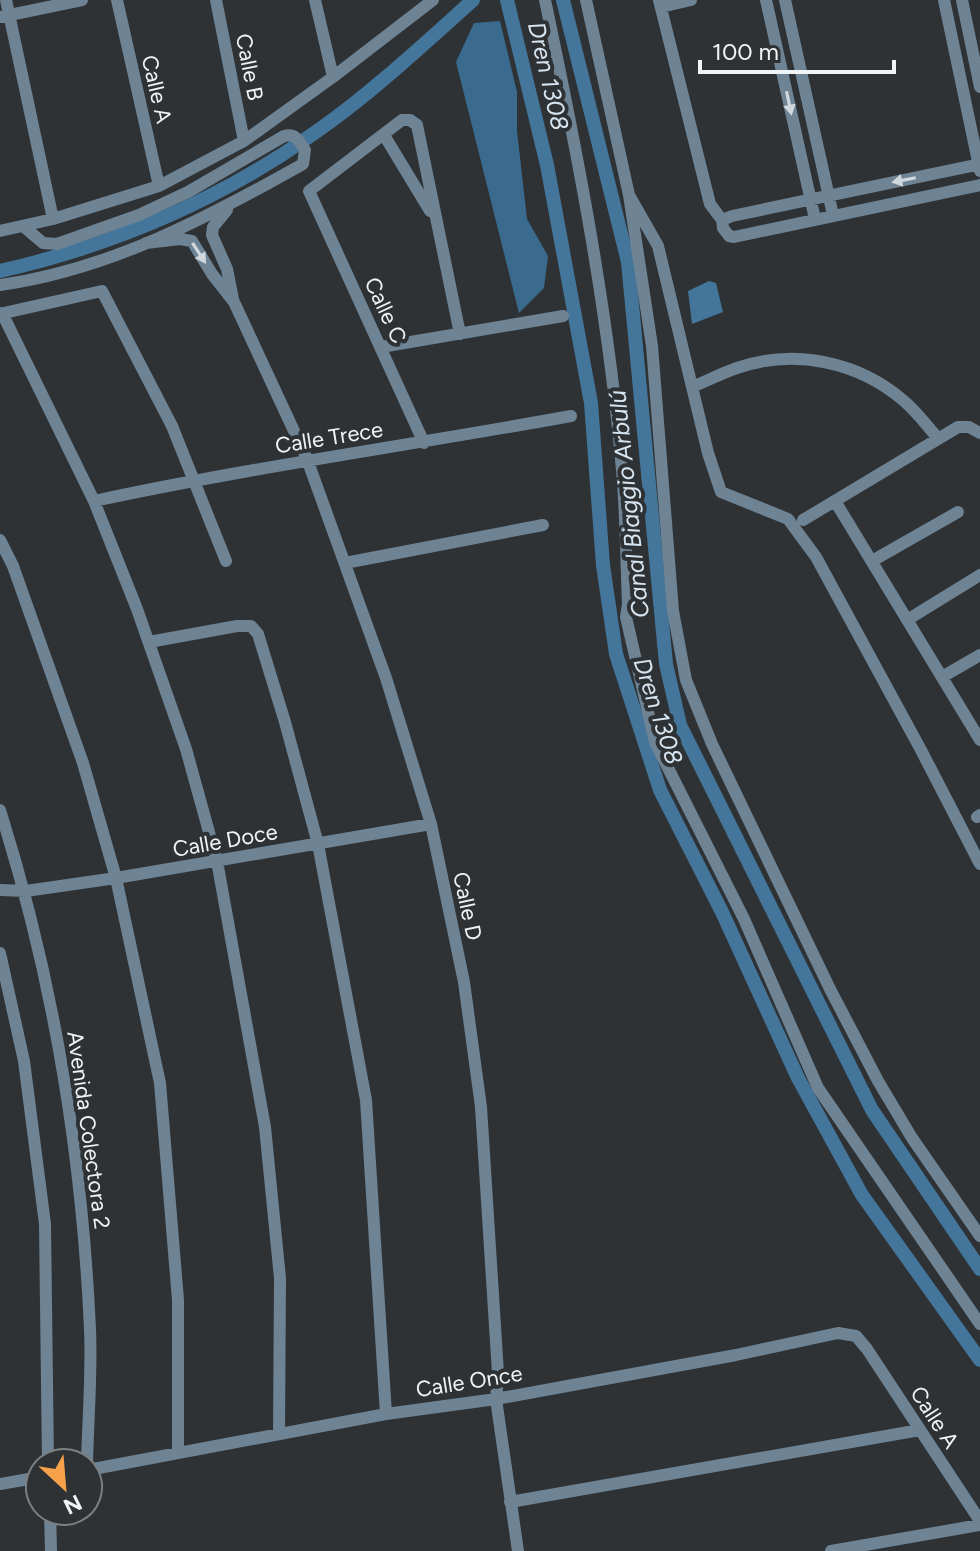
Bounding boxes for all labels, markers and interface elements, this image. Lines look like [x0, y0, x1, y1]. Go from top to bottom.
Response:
water label: Dren 1308 [522, 19, 575, 133]
scale bar [700, 24, 894, 74]
street label: Calle B [230, 31, 269, 103]
text: 100 m [712, 37, 779, 66]
street label: Calle A [136, 52, 177, 126]
one-way arrow [783, 91, 796, 116]
one-way arrow [891, 174, 916, 186]
one-way arrow [192, 242, 206, 264]
street label: Calle C [359, 273, 413, 348]
water label: Canal Biaggio Arbulú [602, 389, 655, 619]
street label: Calle Trece [273, 416, 385, 459]
water label: Dren 1308 [628, 654, 689, 768]
street label: Calle Doce [171, 818, 280, 863]
street label: Calle D [447, 869, 488, 943]
street label: Avenida Colectora 2 [61, 1029, 116, 1231]
street label: Calle Once [414, 1360, 524, 1403]
street label: Calle A [904, 1381, 965, 1454]
north arrow [24, 1447, 104, 1527]
text: N [59, 1489, 86, 1520]

